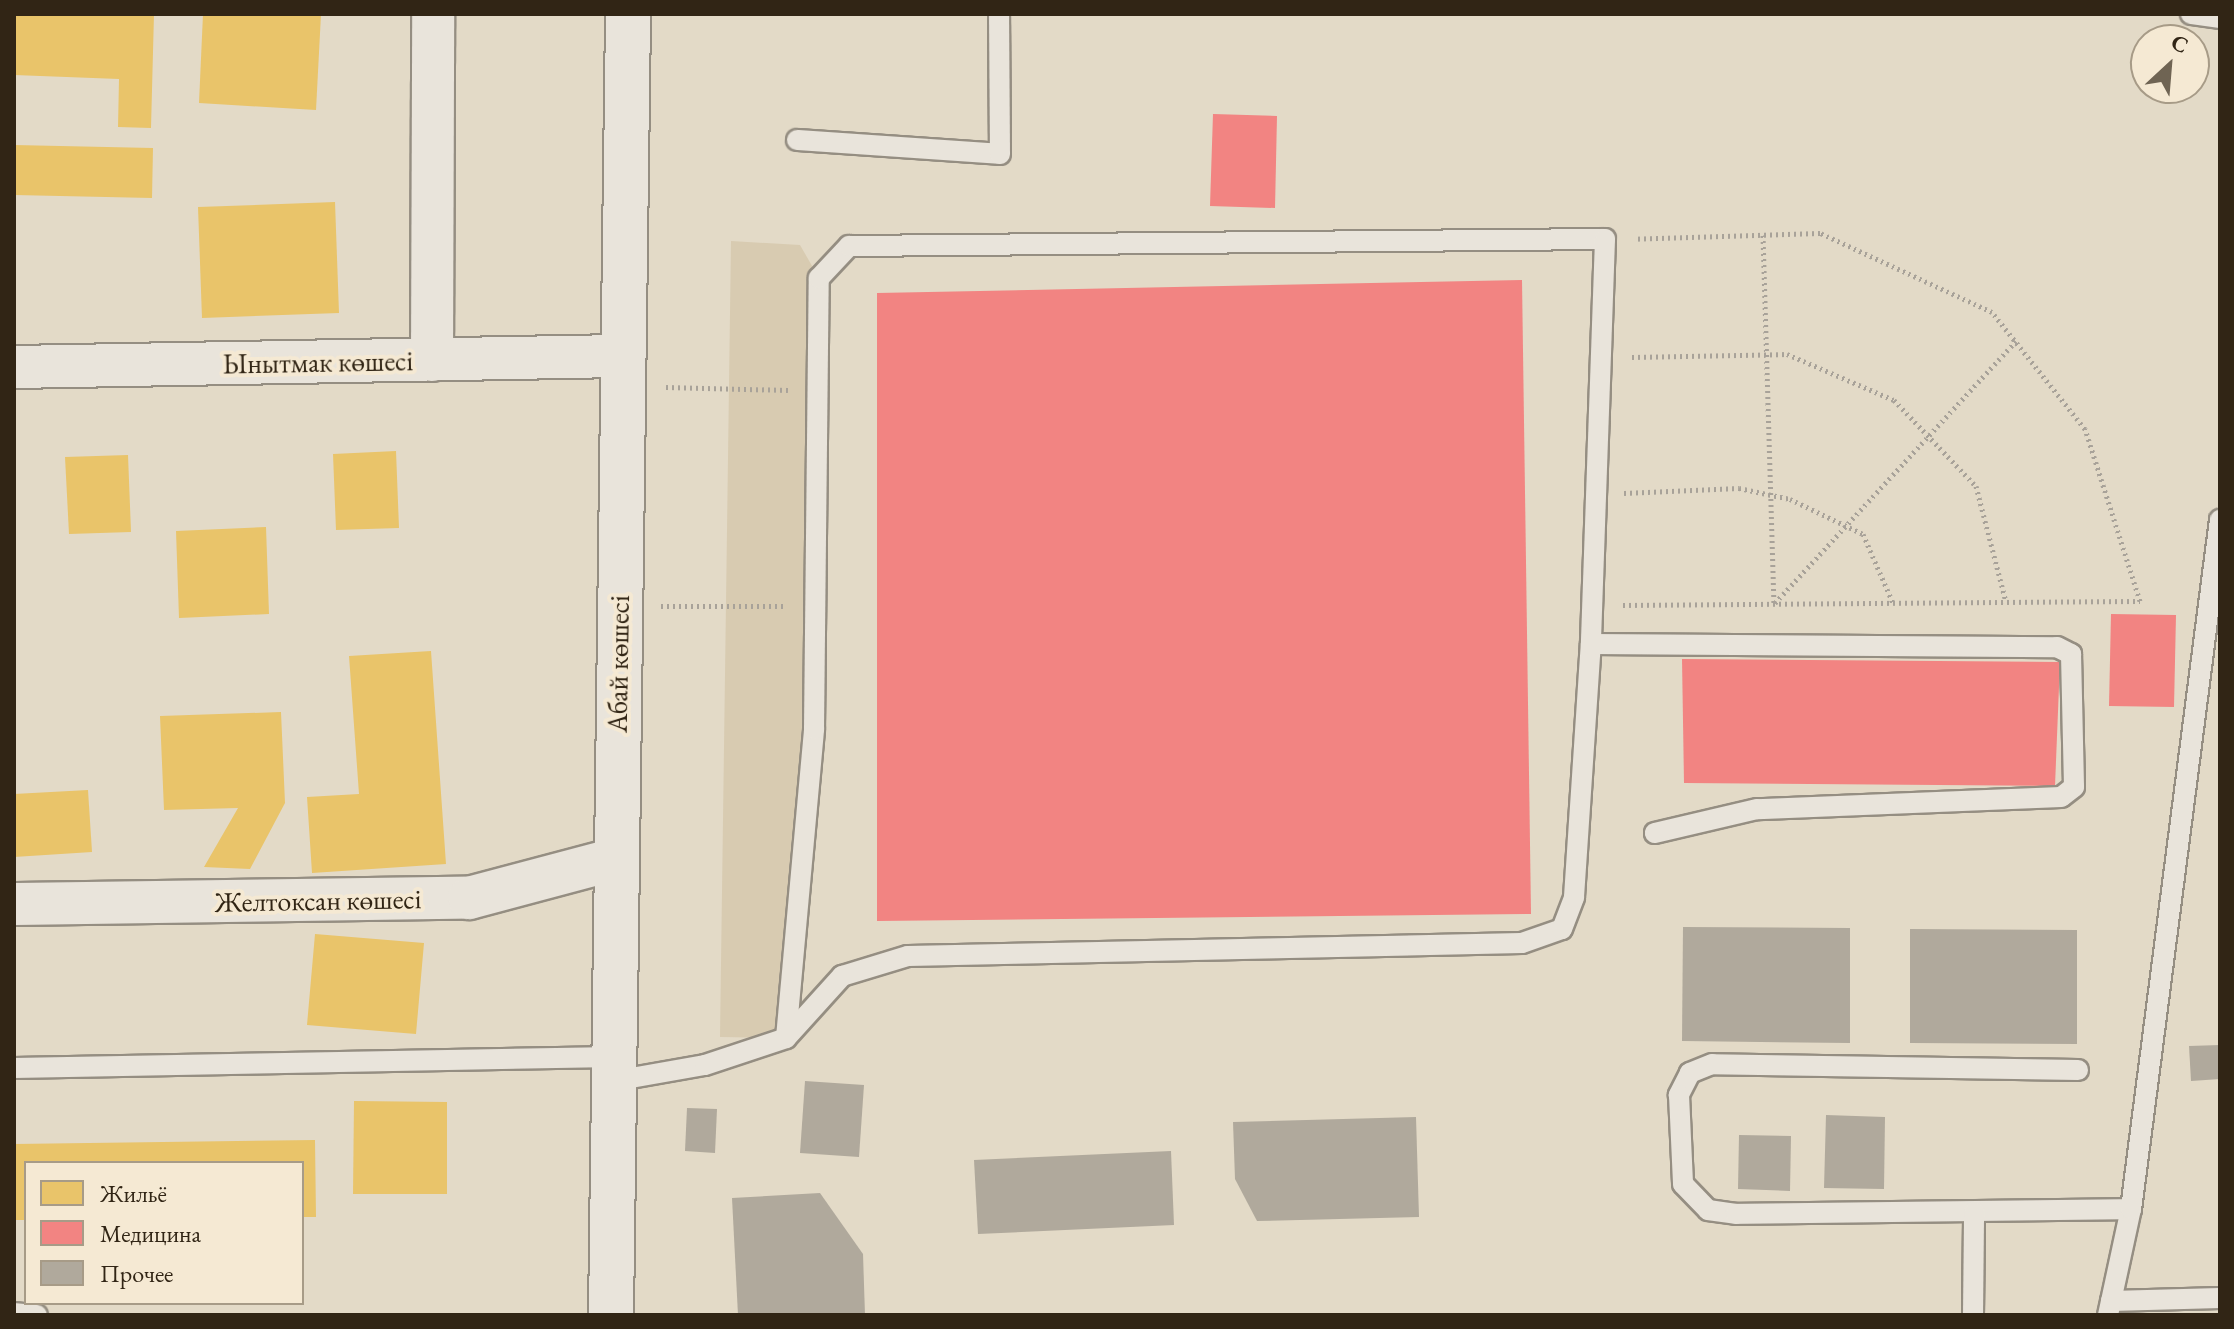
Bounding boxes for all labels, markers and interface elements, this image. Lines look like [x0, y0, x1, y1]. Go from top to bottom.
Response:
north arrow [2130, 24, 2210, 104]
text: С [2166, 27, 2193, 60]
street label: Ынытмак көшесі [223, 344, 413, 380]
street label: Абай көшесі [600, 595, 636, 733]
street label: Желтоксан көшесі [214, 881, 422, 919]
legend [24, 1161, 304, 1305]
text: Жильё [100, 1178, 167, 1209]
text: Медицина [100, 1218, 201, 1249]
text: Прочее [100, 1258, 173, 1289]

